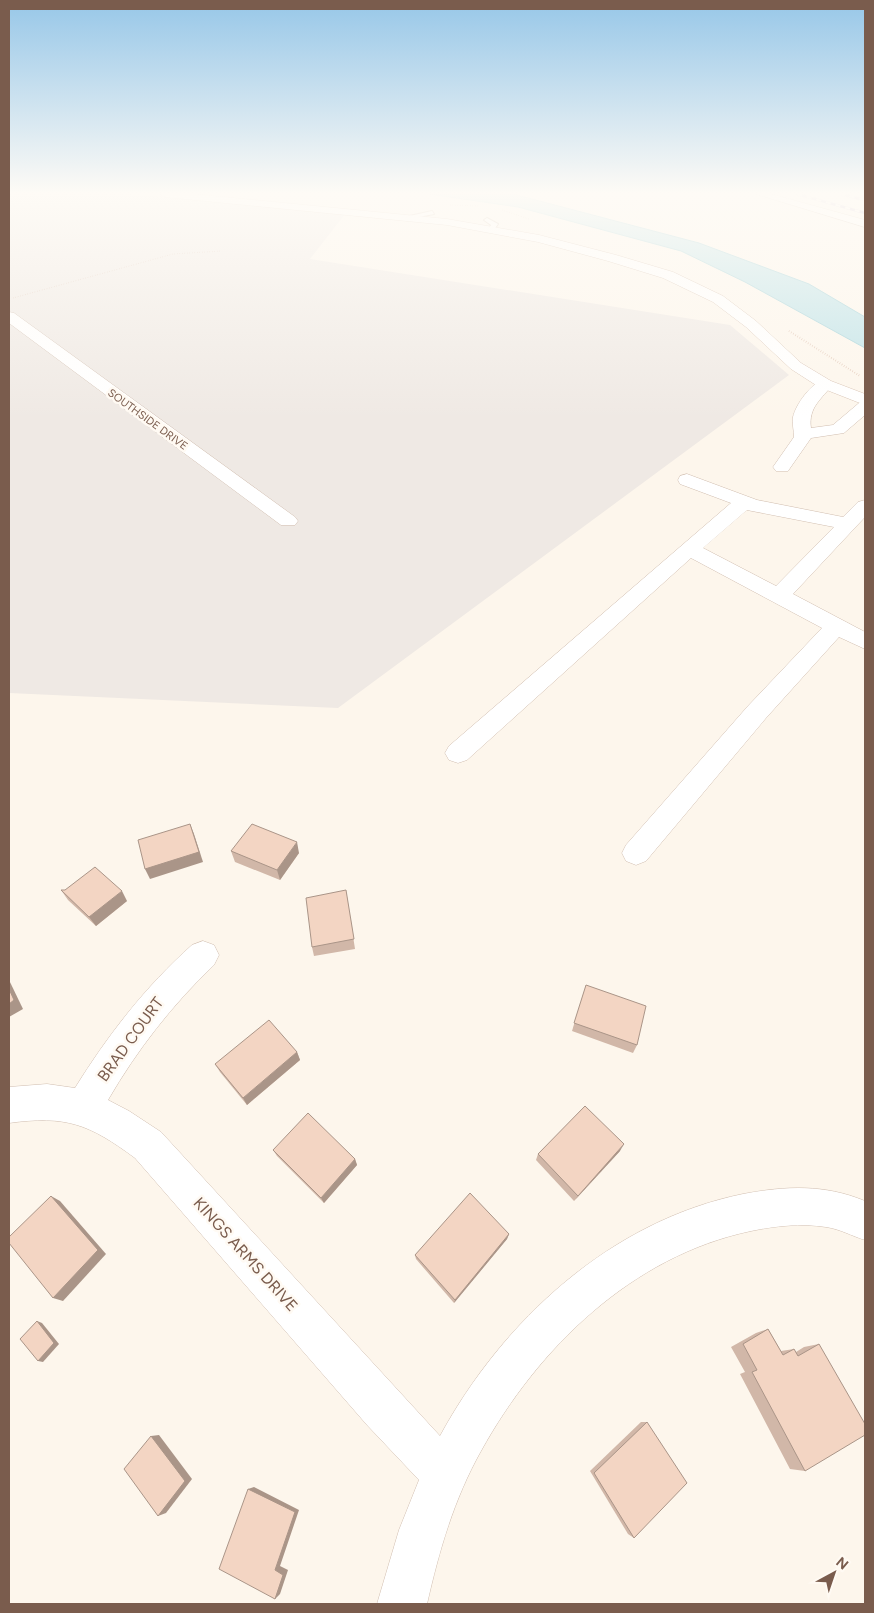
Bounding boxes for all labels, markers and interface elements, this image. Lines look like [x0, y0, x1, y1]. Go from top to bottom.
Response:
street label: SOUTHSIDE DRIVE [105, 386, 190, 453]
street label: BRAD COURT [93, 993, 167, 1085]
street label: KINGS ARMS DRIVE [190, 1194, 302, 1315]
north arrow [809, 1548, 859, 1598]
text: N [832, 1553, 852, 1573]

